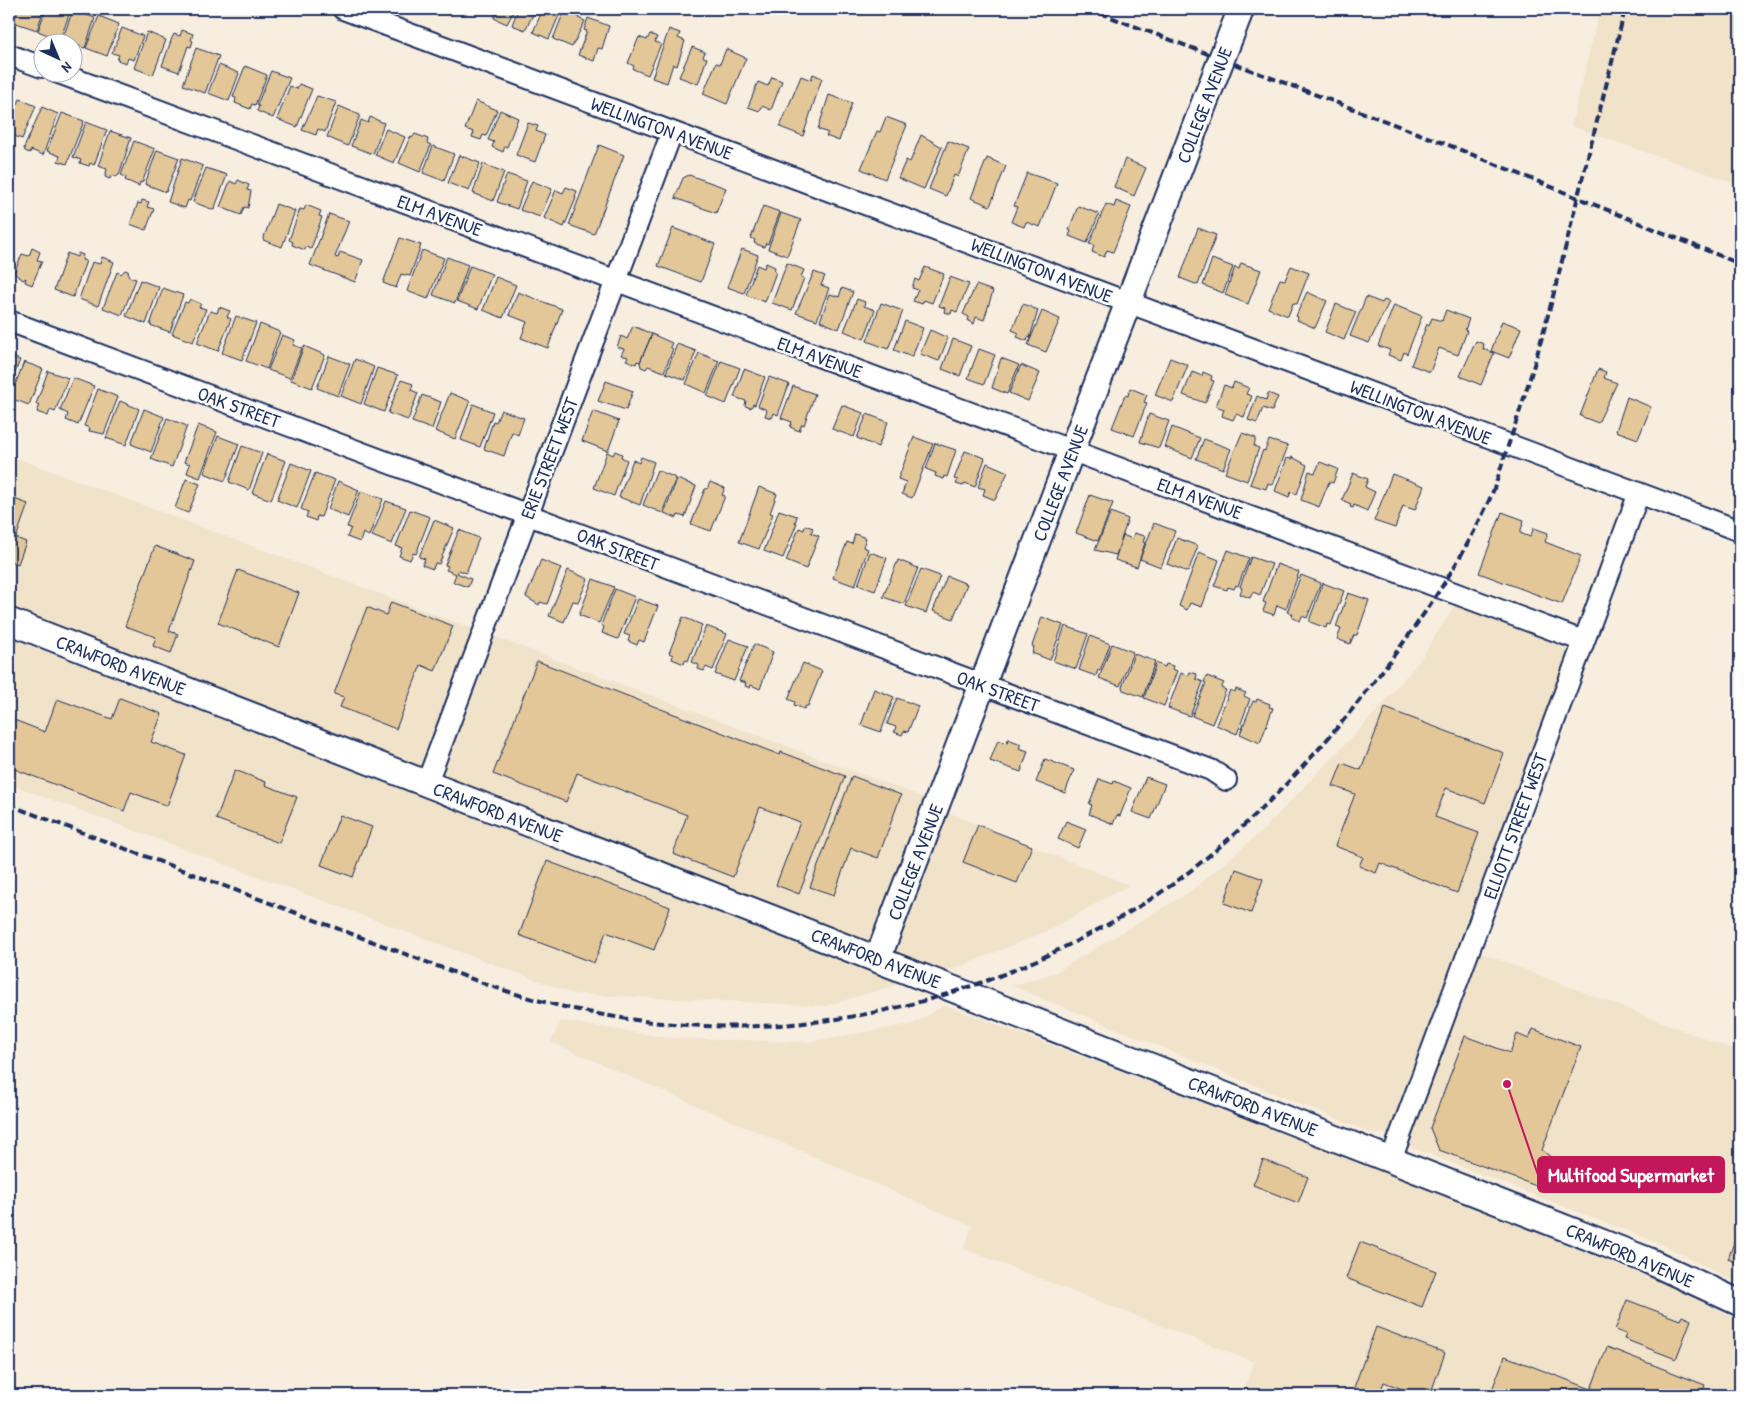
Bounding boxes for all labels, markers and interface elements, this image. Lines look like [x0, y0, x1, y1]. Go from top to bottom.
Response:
north arrow [32, 32, 82, 82]
street label: COLLEGE AVENUE [1170, 43, 1238, 167]
text: N [58, 58, 77, 78]
street label: WELLINGTON AVENUE [587, 90, 737, 166]
street label: ELM AVENUE [394, 188, 487, 243]
street label: WELLINGTON AVENUE [968, 231, 1117, 309]
street label: ELM AVENUE [774, 330, 867, 385]
street label: WELLINGTON AVENUE [1347, 373, 1496, 451]
street label: OAK STREET [194, 380, 285, 434]
street label: ERIE STREET WEST [514, 392, 585, 523]
street label: COLLEGE AVENUE [1026, 421, 1094, 545]
street label: ELM AVENUE [1154, 471, 1247, 526]
street label: OAK STREET [573, 521, 664, 577]
street label: CRAWFORD AVENUE [52, 628, 190, 702]
street label: OAK STREET [953, 664, 1044, 718]
street label: ELLIOTT STREET WEST [1476, 748, 1554, 903]
street label: CRAWFORD AVENUE [429, 775, 567, 849]
street label: COLLEGE AVENUE [881, 800, 949, 924]
street label: CRAWFORD AVENUE [807, 921, 945, 995]
street label: CRAWFORD AVENUE [1184, 1069, 1322, 1143]
callout: Multifood Supermarket [1538, 1157, 1724, 1192]
text: Multifood Supermarket [1548, 1161, 1715, 1189]
street label: CRAWFORD AVENUE [1562, 1216, 1699, 1294]

